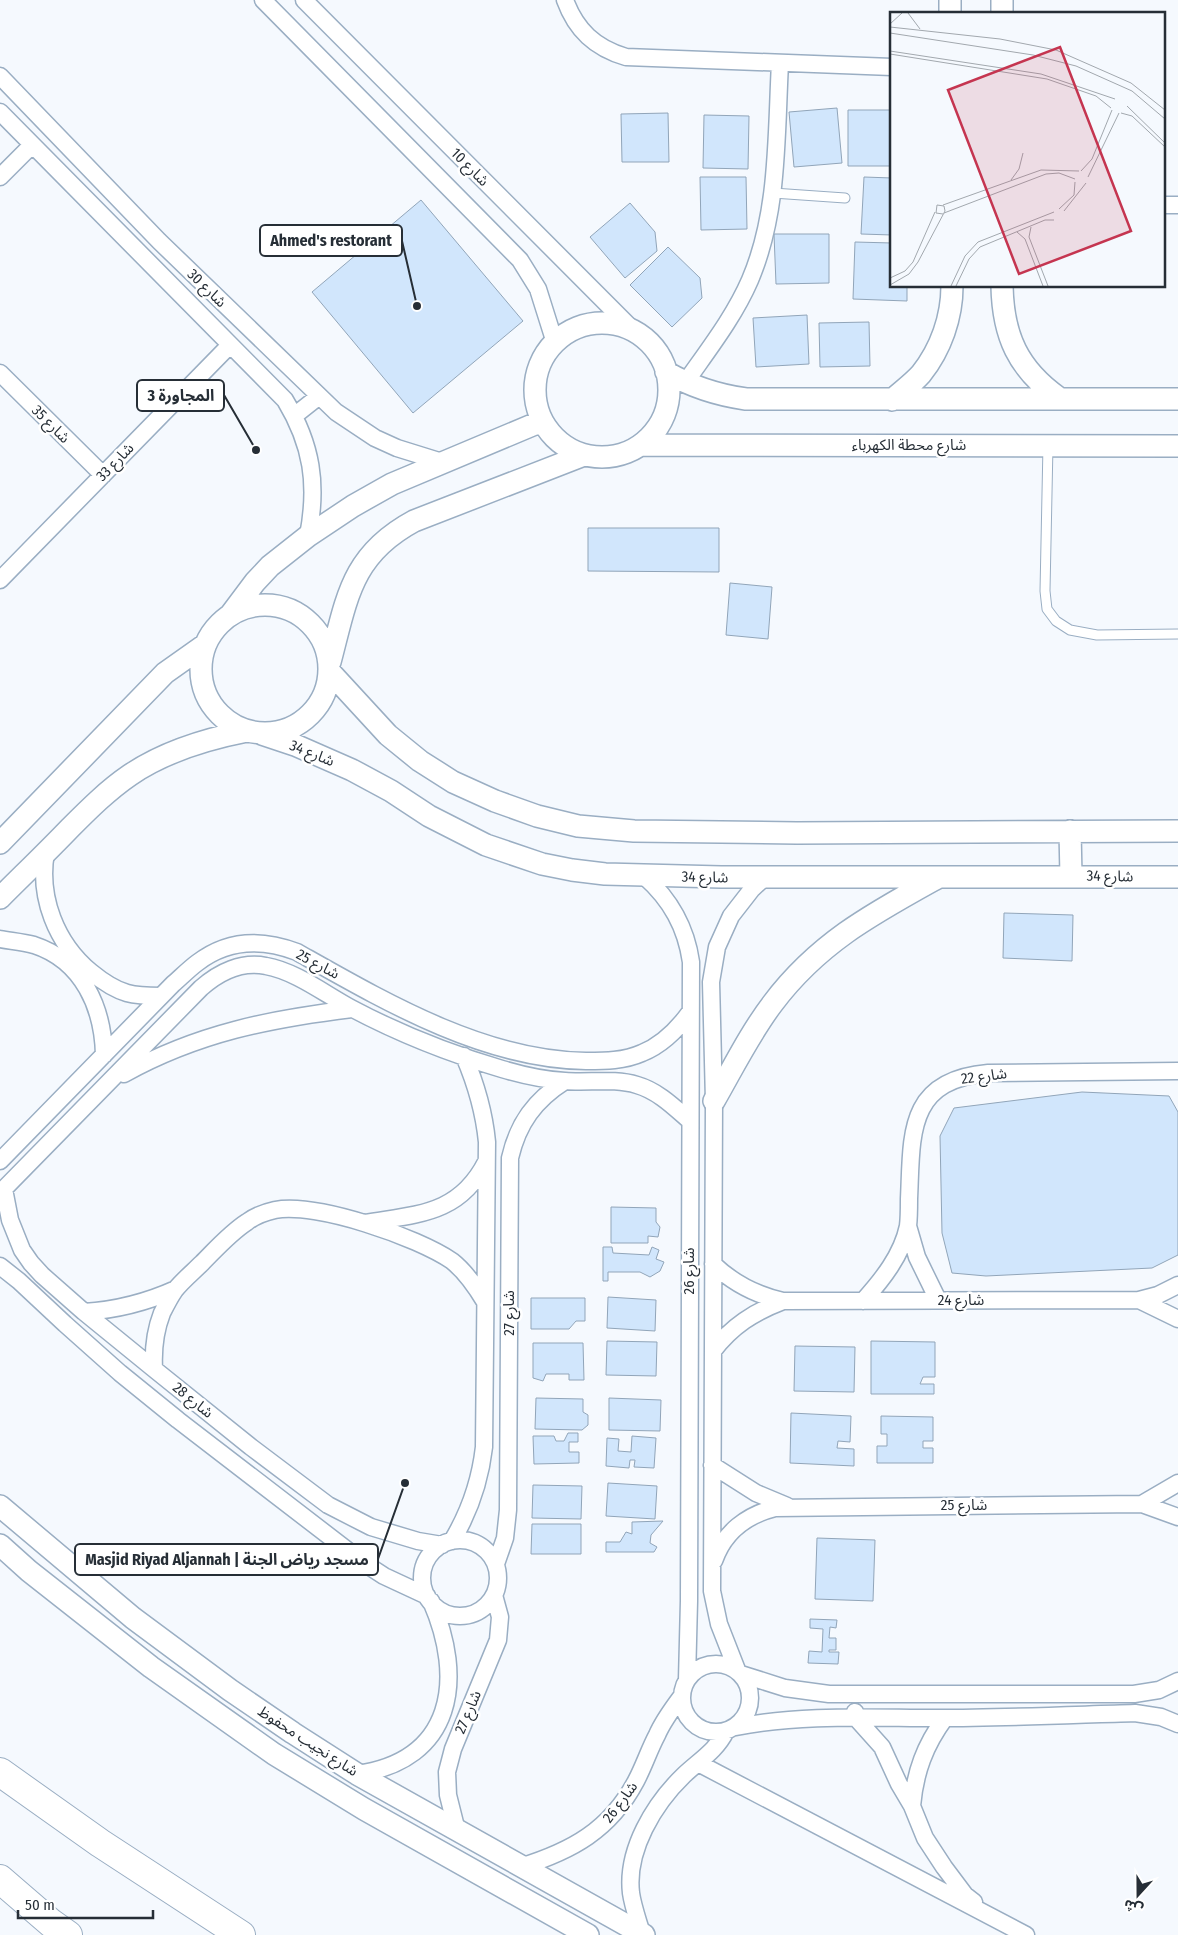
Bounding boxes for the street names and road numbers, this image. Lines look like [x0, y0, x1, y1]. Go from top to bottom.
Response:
street label: شارع 10 [445, 144, 493, 192]
street label: شارع 30 [182, 265, 230, 313]
street label: شارع 35 [26, 401, 74, 449]
street label: شارع محطة الكهرباء [852, 436, 966, 457]
street label: شارع 33 [92, 439, 140, 487]
street label: شارع 34 [286, 736, 337, 773]
street label: شارع 34 [1086, 867, 1134, 888]
street label: شارع 34 [681, 868, 729, 889]
street label: شارع 25 [292, 945, 343, 986]
street label: شارع 22 [960, 1064, 1009, 1091]
street label: شارع 26 [680, 1247, 701, 1294]
street label: شارع 27 [500, 1290, 521, 1336]
street label: شارع 24 [938, 1291, 984, 1312]
street label: شارع 28 [167, 1378, 217, 1424]
street label: شارع 25 [941, 1496, 987, 1517]
street label: شارع 27 [451, 1687, 488, 1738]
street label: شارع نجيب محفوظ [253, 1702, 362, 1783]
street label: شارع 26 [599, 1778, 644, 1828]

